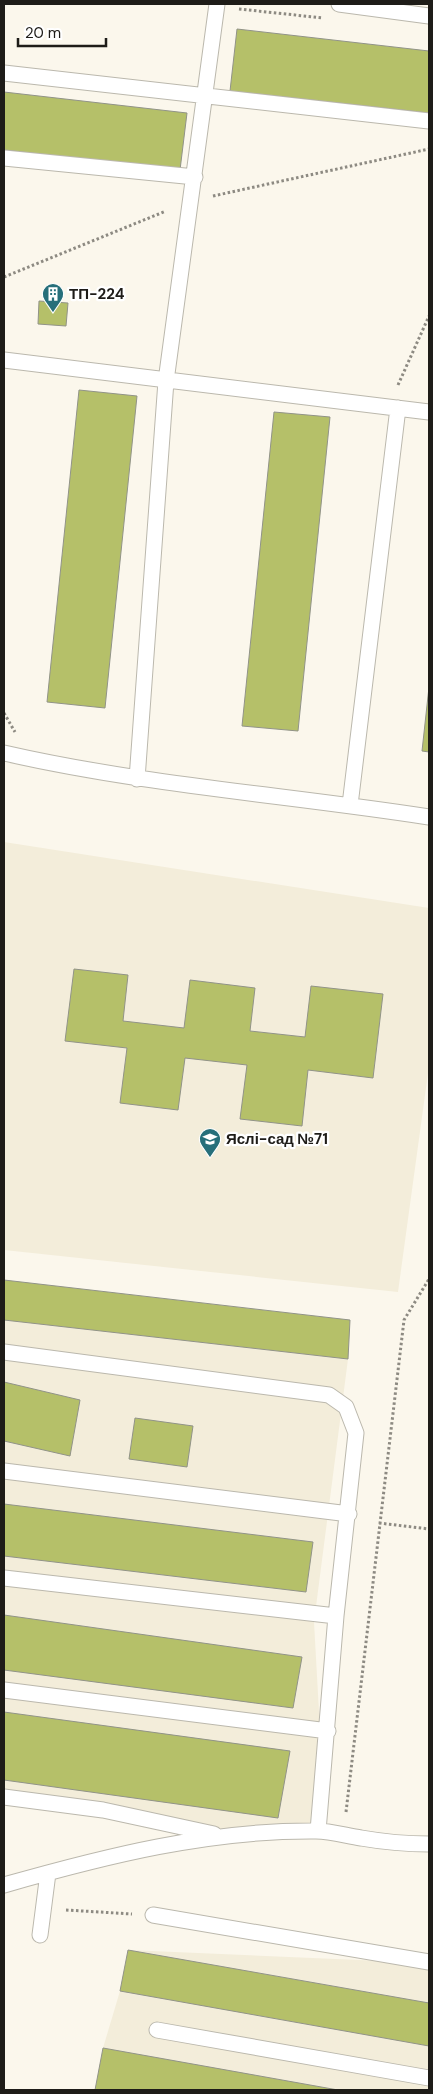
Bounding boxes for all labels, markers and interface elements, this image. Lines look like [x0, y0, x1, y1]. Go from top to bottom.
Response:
scale bar [18, 15, 105, 47]
text: 20 m [25, 23, 61, 43]
building icon: ТП-224 [41, 282, 65, 313]
place label: ТП-224 [69, 284, 125, 304]
school or university icon: Яслі-сад №71 [198, 1127, 222, 1158]
place label: Яслі-сад №71 [226, 1129, 328, 1149]

